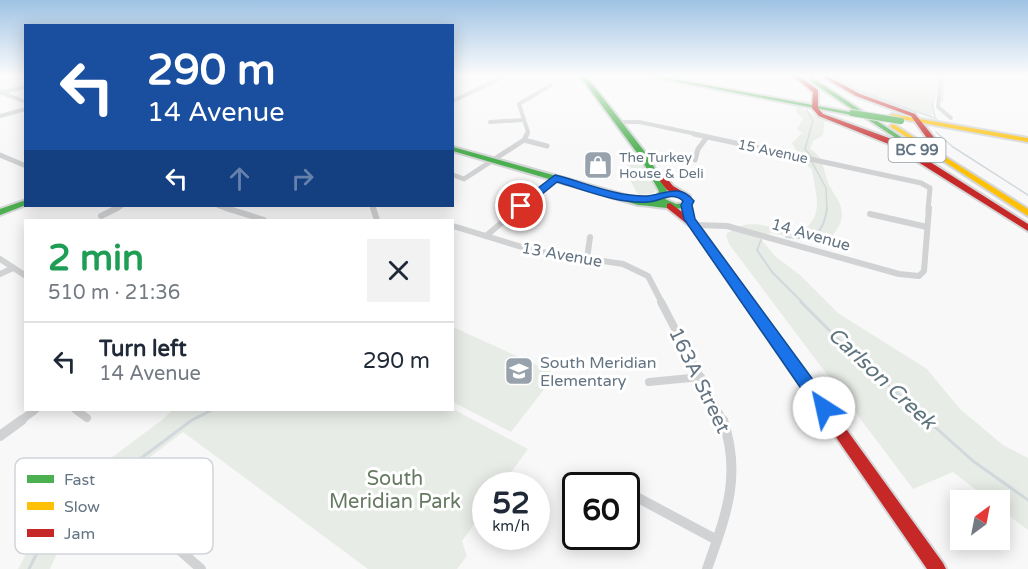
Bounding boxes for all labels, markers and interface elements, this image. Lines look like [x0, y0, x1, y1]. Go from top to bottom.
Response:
text: 290 m [147, 45, 276, 96]
icon: left [48, 48, 126, 126]
text: 14 Avenue [147, 96, 285, 129]
street label: 15 Avenue [736, 136, 810, 167]
road number: BC 99 [888, 138, 946, 162]
shop icon: The Turkey House & Deli [582, 149, 614, 181]
place label: The Turkey House & Deli [619, 149, 704, 182]
icon: left [160, 162, 193, 195]
icon: ahead [223, 162, 256, 195]
icon: right [286, 162, 319, 195]
pin [495, 180, 546, 231]
icon: arrive [504, 189, 537, 222]
street label: 14 Avenue [769, 214, 853, 256]
text: 2 min [48, 237, 144, 280]
street label: 13 Avenue [520, 238, 604, 272]
button: close [367, 239, 430, 302]
text: 510 m · 21:36 [48, 281, 180, 305]
water label: Carlson Creek [823, 322, 942, 436]
street label: 163A Street [663, 324, 735, 438]
text: Turn left [99, 336, 187, 362]
icon: left [48, 345, 81, 378]
text: 290 m [363, 348, 430, 374]
place label: South Meridian Elementary [540, 353, 657, 391]
school or university icon: South Meridian Elementary [503, 355, 535, 387]
text: 14 Avenue [99, 362, 201, 386]
position arrow [792, 376, 856, 440]
legend [15, 458, 213, 554]
park label: South Meridian Park [329, 467, 461, 514]
text: Fast [64, 470, 95, 490]
speed limit sign: 60 [562, 472, 640, 550]
text: 52 [492, 485, 530, 522]
north arrow [950, 490, 1010, 550]
map controls [950, 490, 1010, 550]
text: Slow [64, 497, 100, 517]
text: km/h [492, 517, 530, 535]
text: Jam [64, 524, 95, 544]

